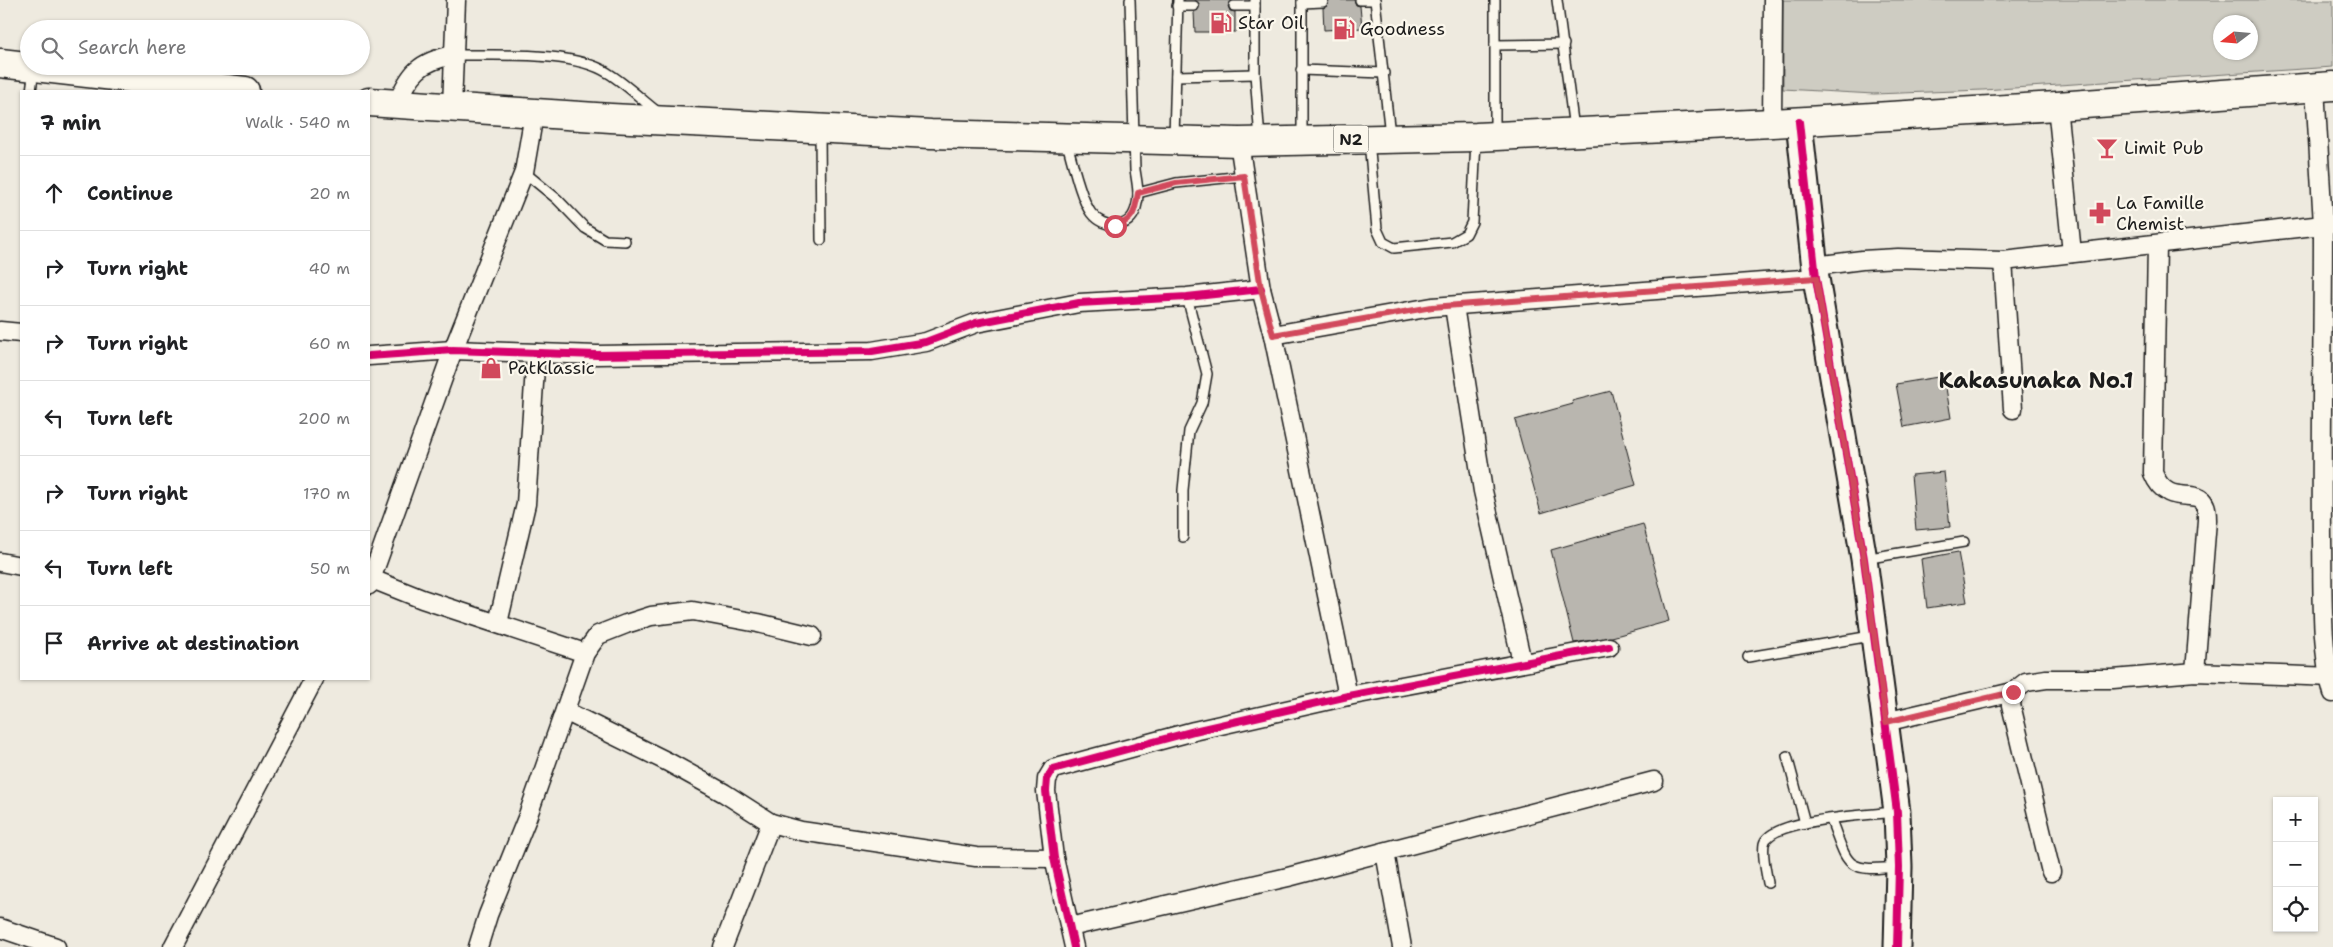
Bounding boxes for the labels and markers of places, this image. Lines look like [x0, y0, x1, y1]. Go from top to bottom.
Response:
fuel station icon: Star Oil [1208, 10, 1234, 36]
place label: Star Oil [1238, 11, 1305, 35]
fuel station icon: Goodness [1331, 16, 1357, 42]
place label: Goodness [1360, 17, 1445, 41]
bar icon: Limit Pub [2094, 135, 2120, 161]
place label: Limit Pub [2124, 136, 2204, 160]
place label: La Famille Chemist [2116, 191, 2205, 236]
pharmacy icon: La Famille Chemist [2087, 200, 2113, 226]
shop icon: PatKlassic [478, 355, 504, 381]
place label: PatKlassic [508, 356, 595, 380]

